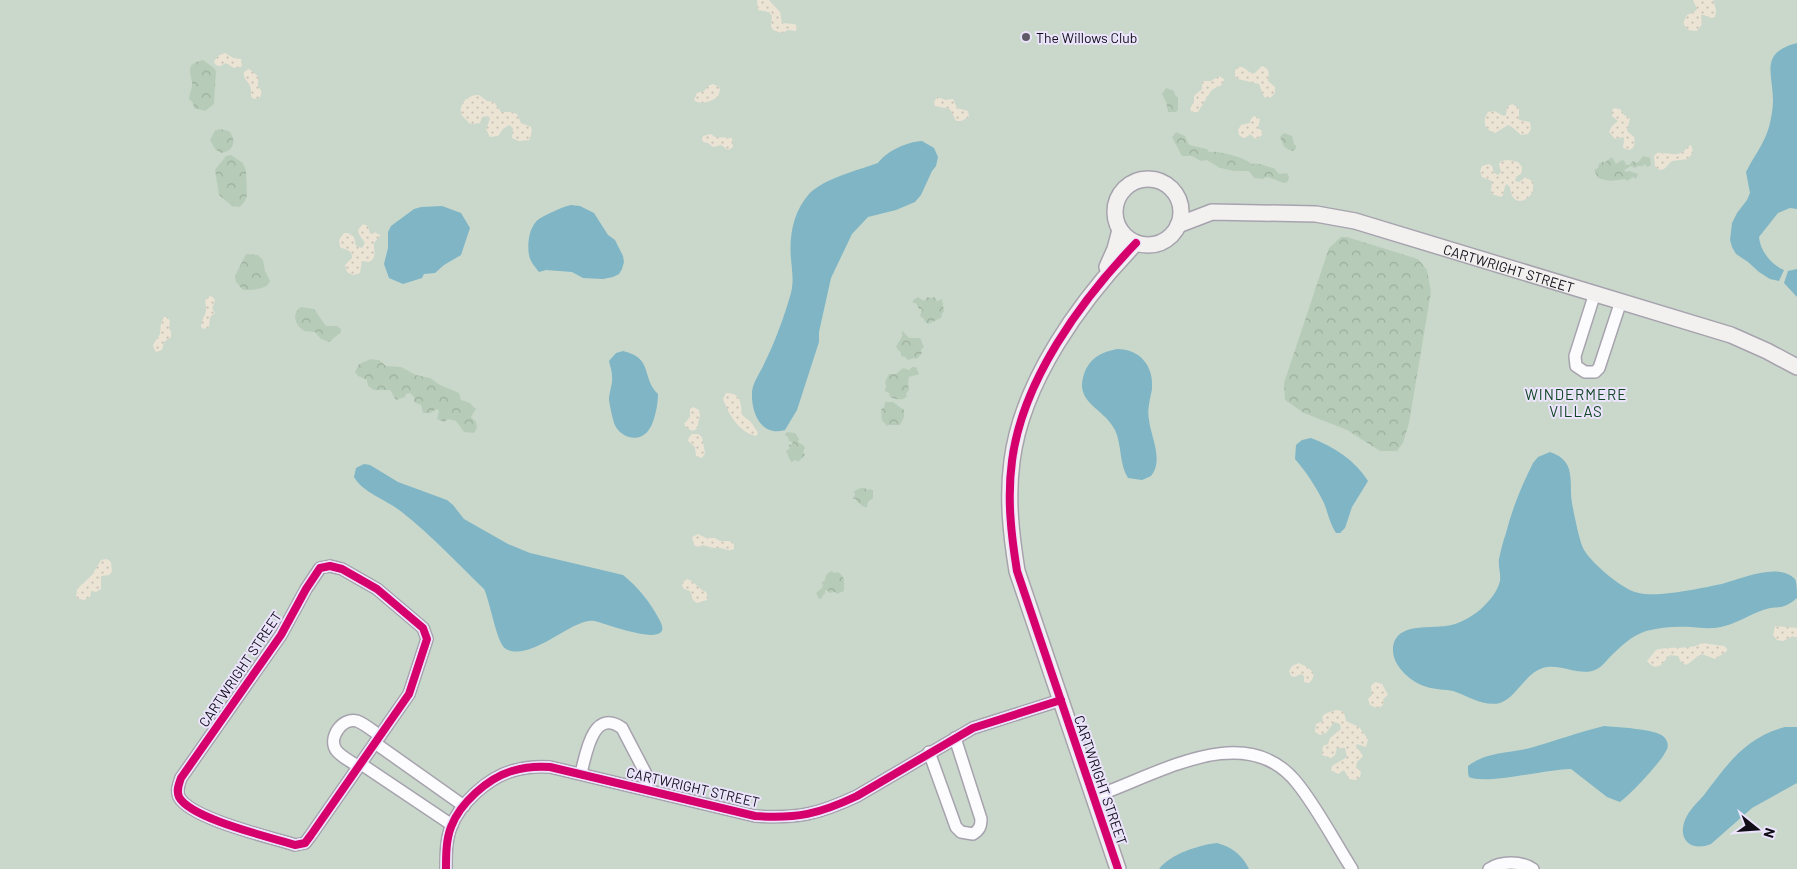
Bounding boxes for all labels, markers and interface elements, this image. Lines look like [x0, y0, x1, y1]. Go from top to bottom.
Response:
place label: The Willows Club [1036, 29, 1137, 46]
marker: The Willows Club [1020, 31, 1032, 43]
street label: CARTWRIGHT STREET [1442, 240, 1577, 296]
district label: WINDERMERE VILLAS [1525, 385, 1627, 420]
street label: CARTWRIGHT STREET [195, 608, 285, 730]
street label: CARTWRIGHT STREET [1071, 713, 1131, 847]
street label: CARTWRIGHT STREET [625, 763, 761, 811]
north arrow [1732, 804, 1782, 854]
text: N [1760, 826, 1779, 840]

